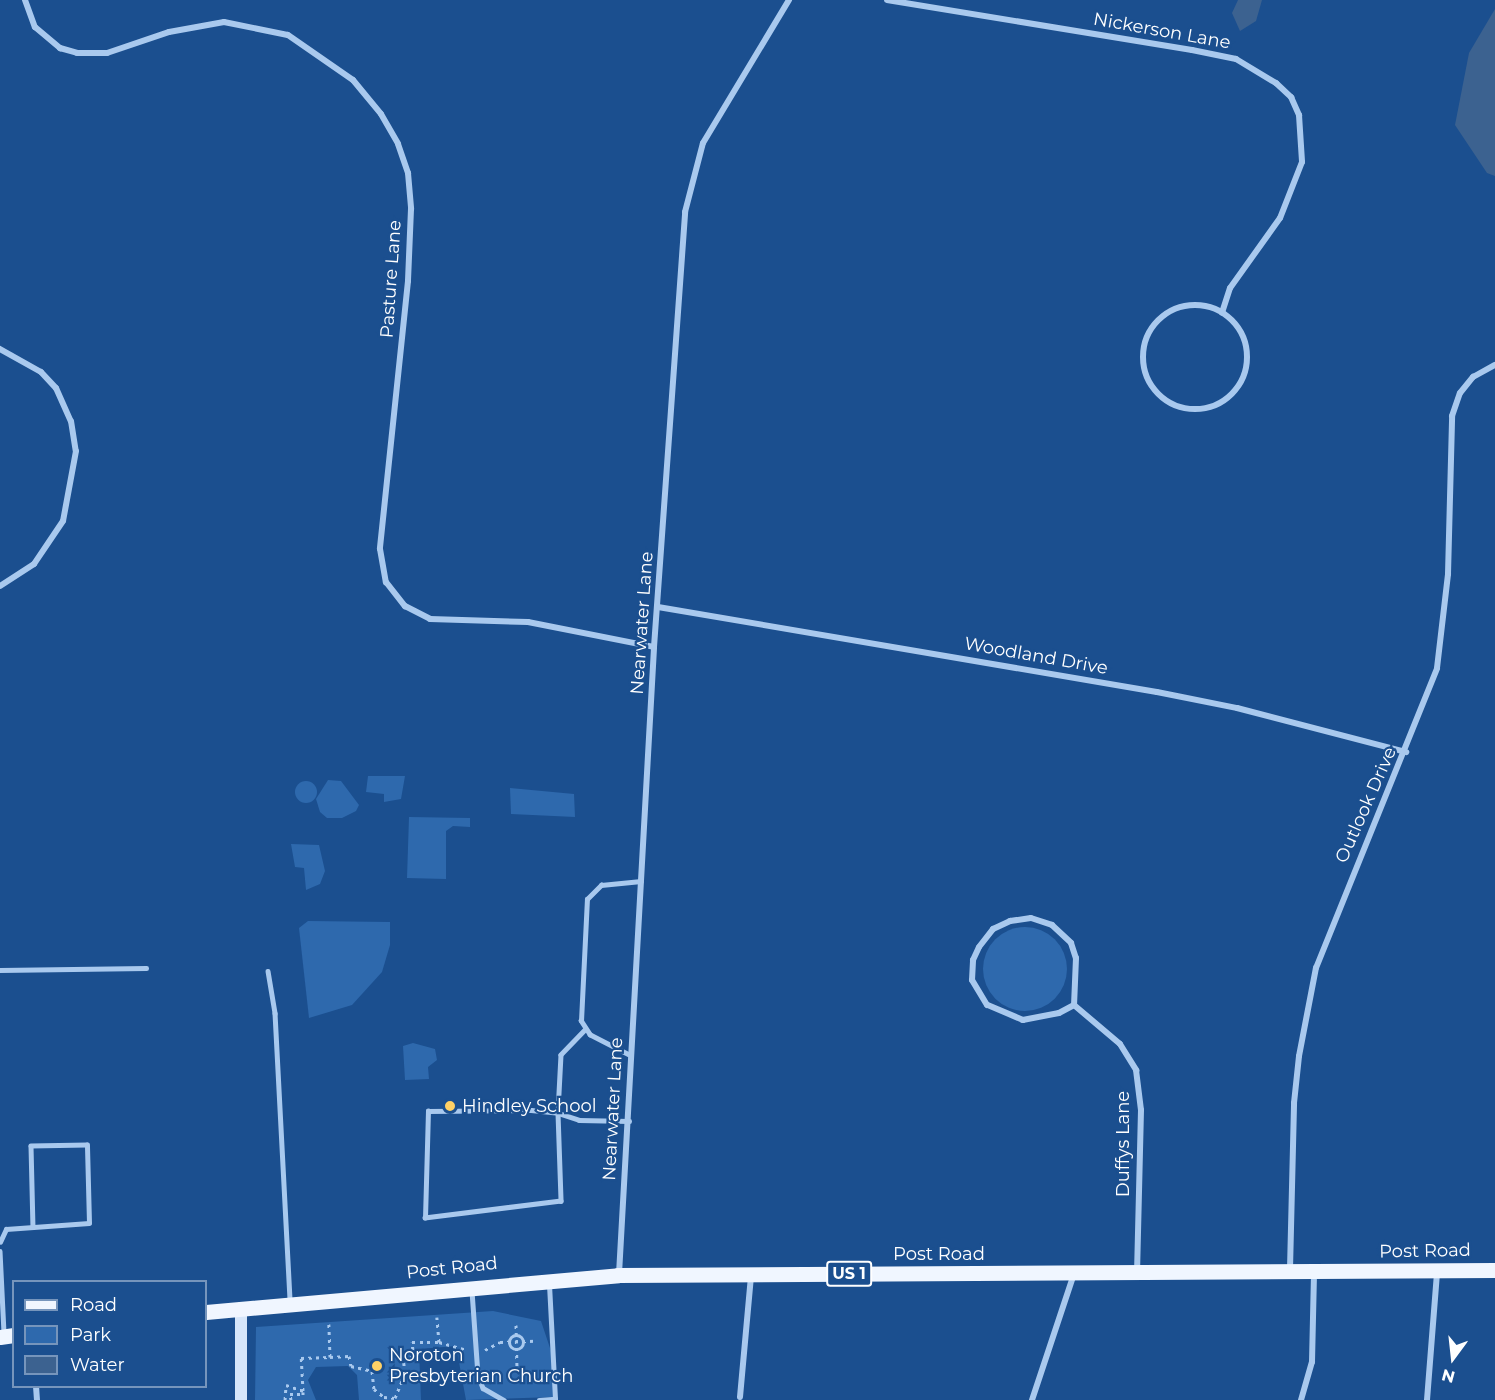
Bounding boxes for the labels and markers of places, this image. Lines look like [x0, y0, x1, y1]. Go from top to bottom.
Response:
place label: Hindley School [462, 1095, 597, 1117]
marker: Hindley School [443, 1099, 457, 1113]
place label: Noroton Presbyterian Church [389, 1345, 573, 1388]
marker: Noroton Presbyterian Church [370, 1359, 384, 1373]

